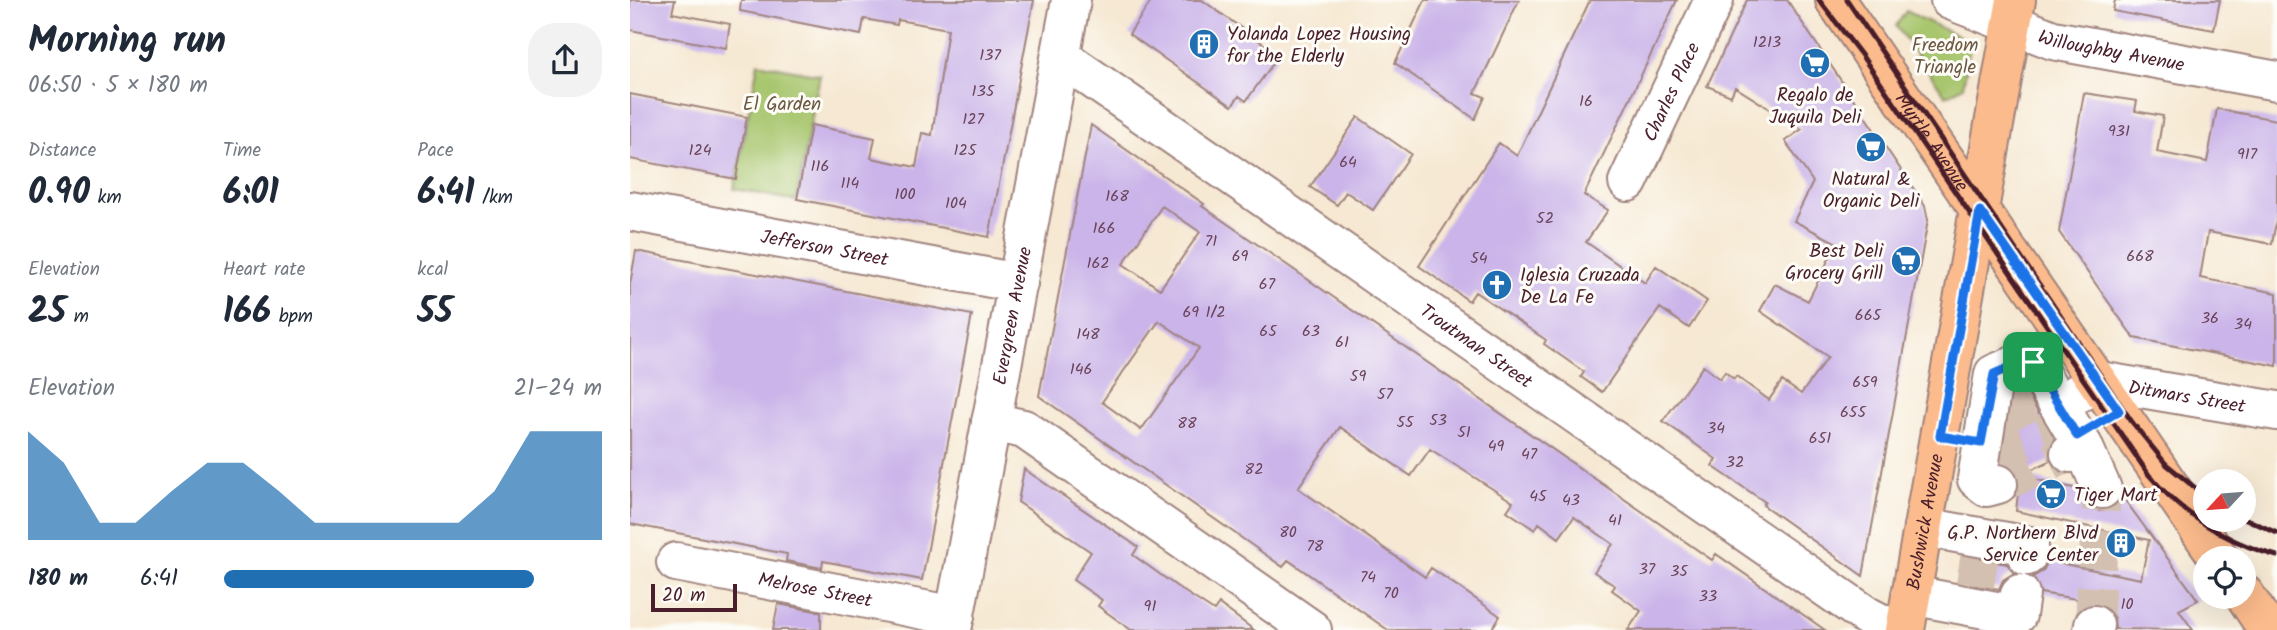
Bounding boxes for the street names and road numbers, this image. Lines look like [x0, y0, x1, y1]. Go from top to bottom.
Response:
street label: Willoughby Avenue [2033, 23, 2187, 81]
street label: Charles Place [1636, 37, 1709, 147]
street label: Myrtle Avenue [1886, 87, 1976, 199]
street label: Jefferson Street [758, 223, 891, 276]
street label: Evergreen Avenue [986, 244, 1041, 388]
street label: Troutman Street [1413, 297, 1539, 397]
street label: Ditmars Street [2126, 373, 2248, 423]
street label: Bushwick Avenue [1899, 451, 1953, 593]
street label: Melrose Street [755, 565, 875, 617]

